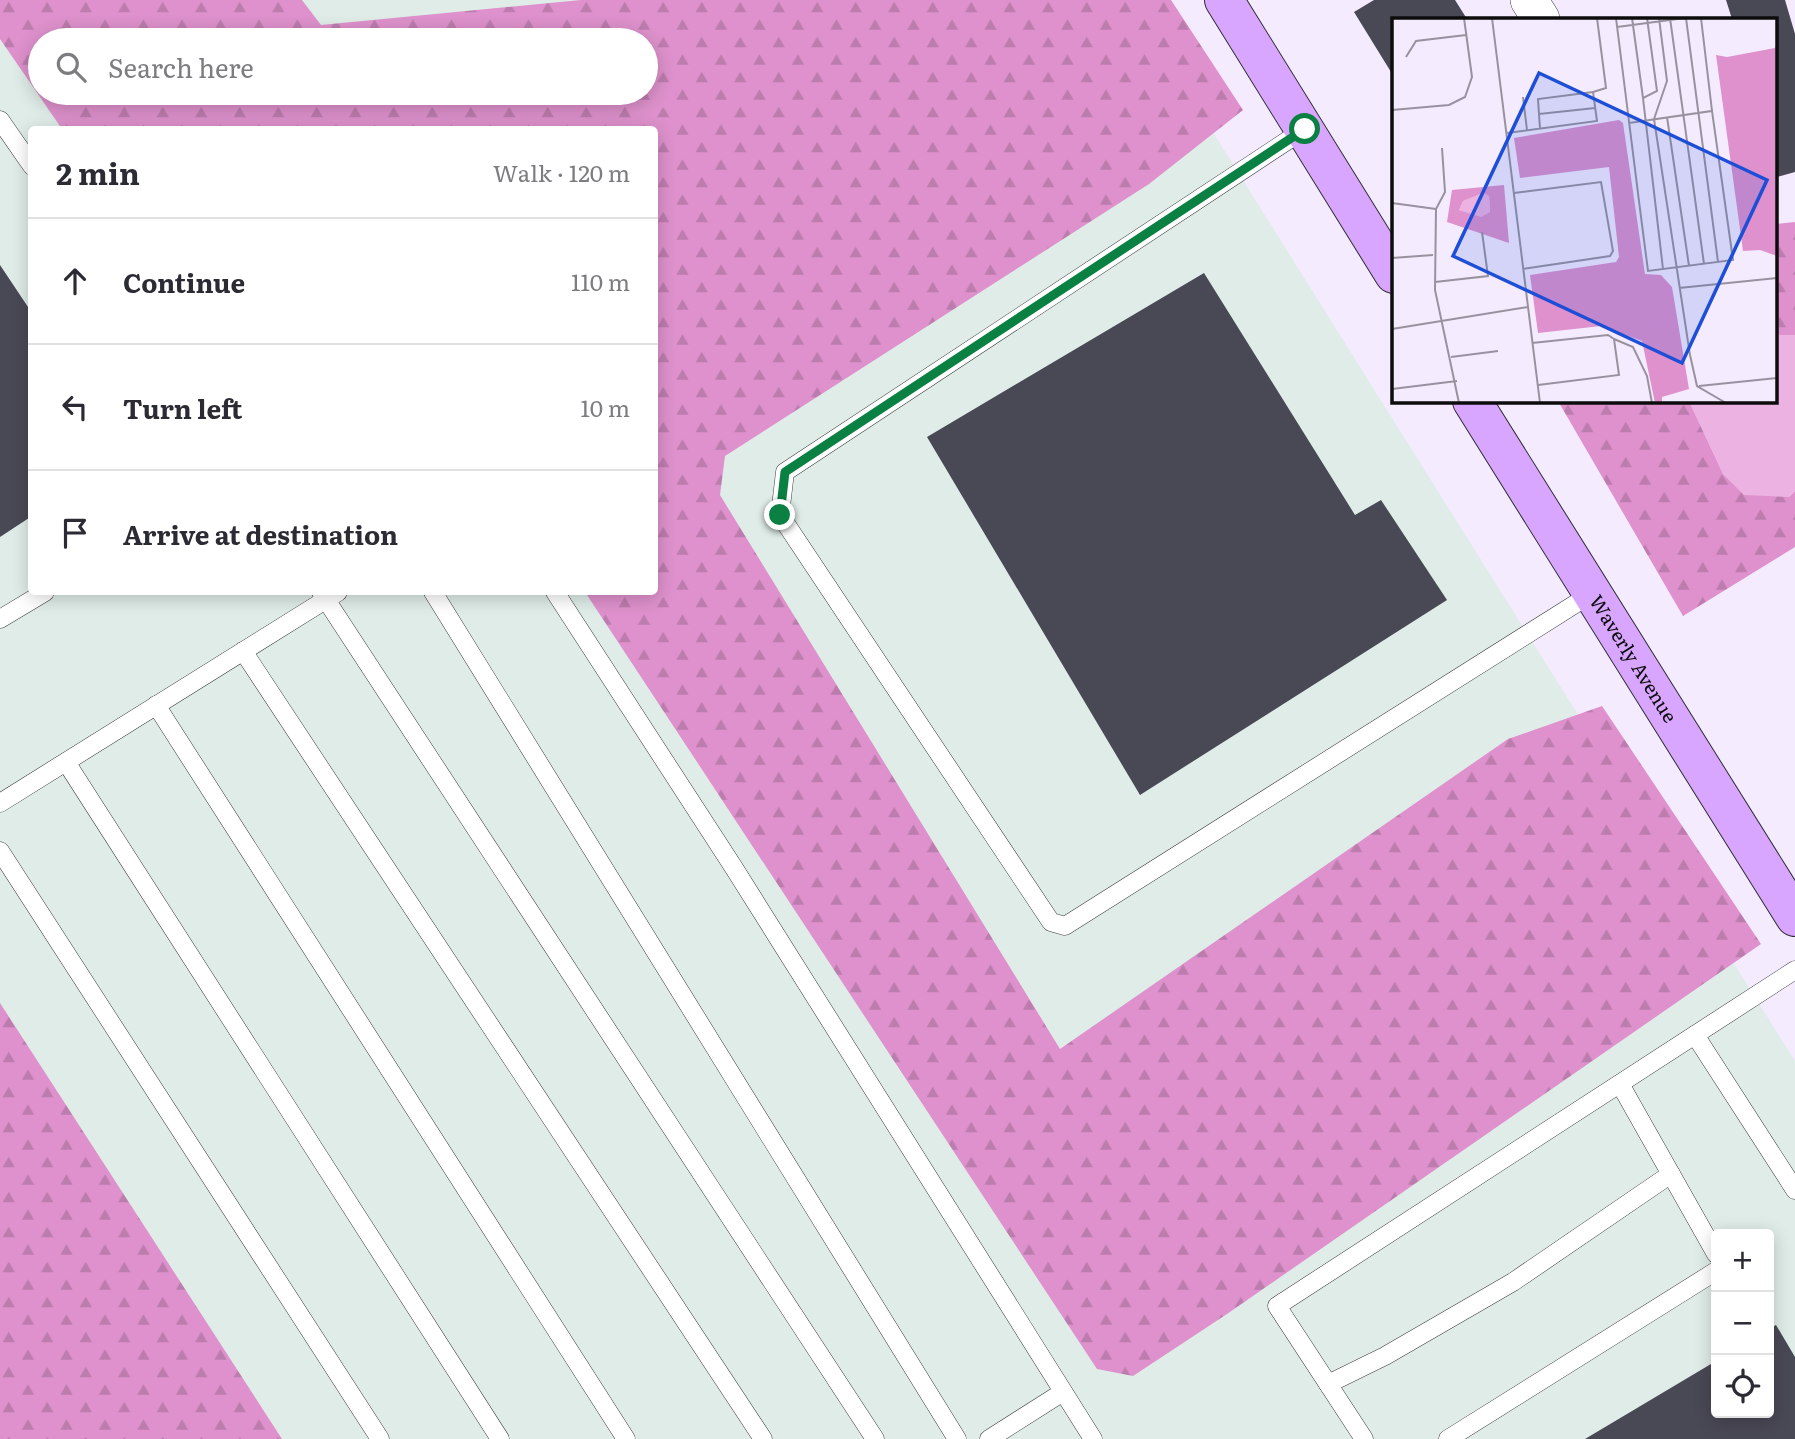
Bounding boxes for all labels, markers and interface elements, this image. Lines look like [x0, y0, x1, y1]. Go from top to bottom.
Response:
inset map [1392, 18, 1778, 402]
search box [28, 28, 658, 105]
text: Search here [108, 47, 254, 86]
icon: search [52, 48, 90, 86]
route start [1289, 113, 1320, 144]
text: 2 min [56, 150, 140, 194]
text: Walk · 120 m [493, 155, 630, 189]
icon: ahead [56, 262, 94, 300]
text: Continue [123, 262, 245, 301]
text: 110 m [571, 264, 630, 298]
icon: left [56, 388, 94, 426]
text: Turn left [123, 388, 242, 427]
text: 10 m [580, 390, 630, 424]
route end [764, 499, 795, 530]
icon: arrive [56, 514, 94, 552]
text: Arrive at destination [123, 514, 398, 553]
street label: Waverly Avenue [1583, 589, 1685, 728]
map controls [1711, 1229, 1774, 1418]
button: + [1711, 1229, 1774, 1292]
button: − [1711, 1292, 1774, 1355]
button: locate [1711, 1355, 1774, 1418]

